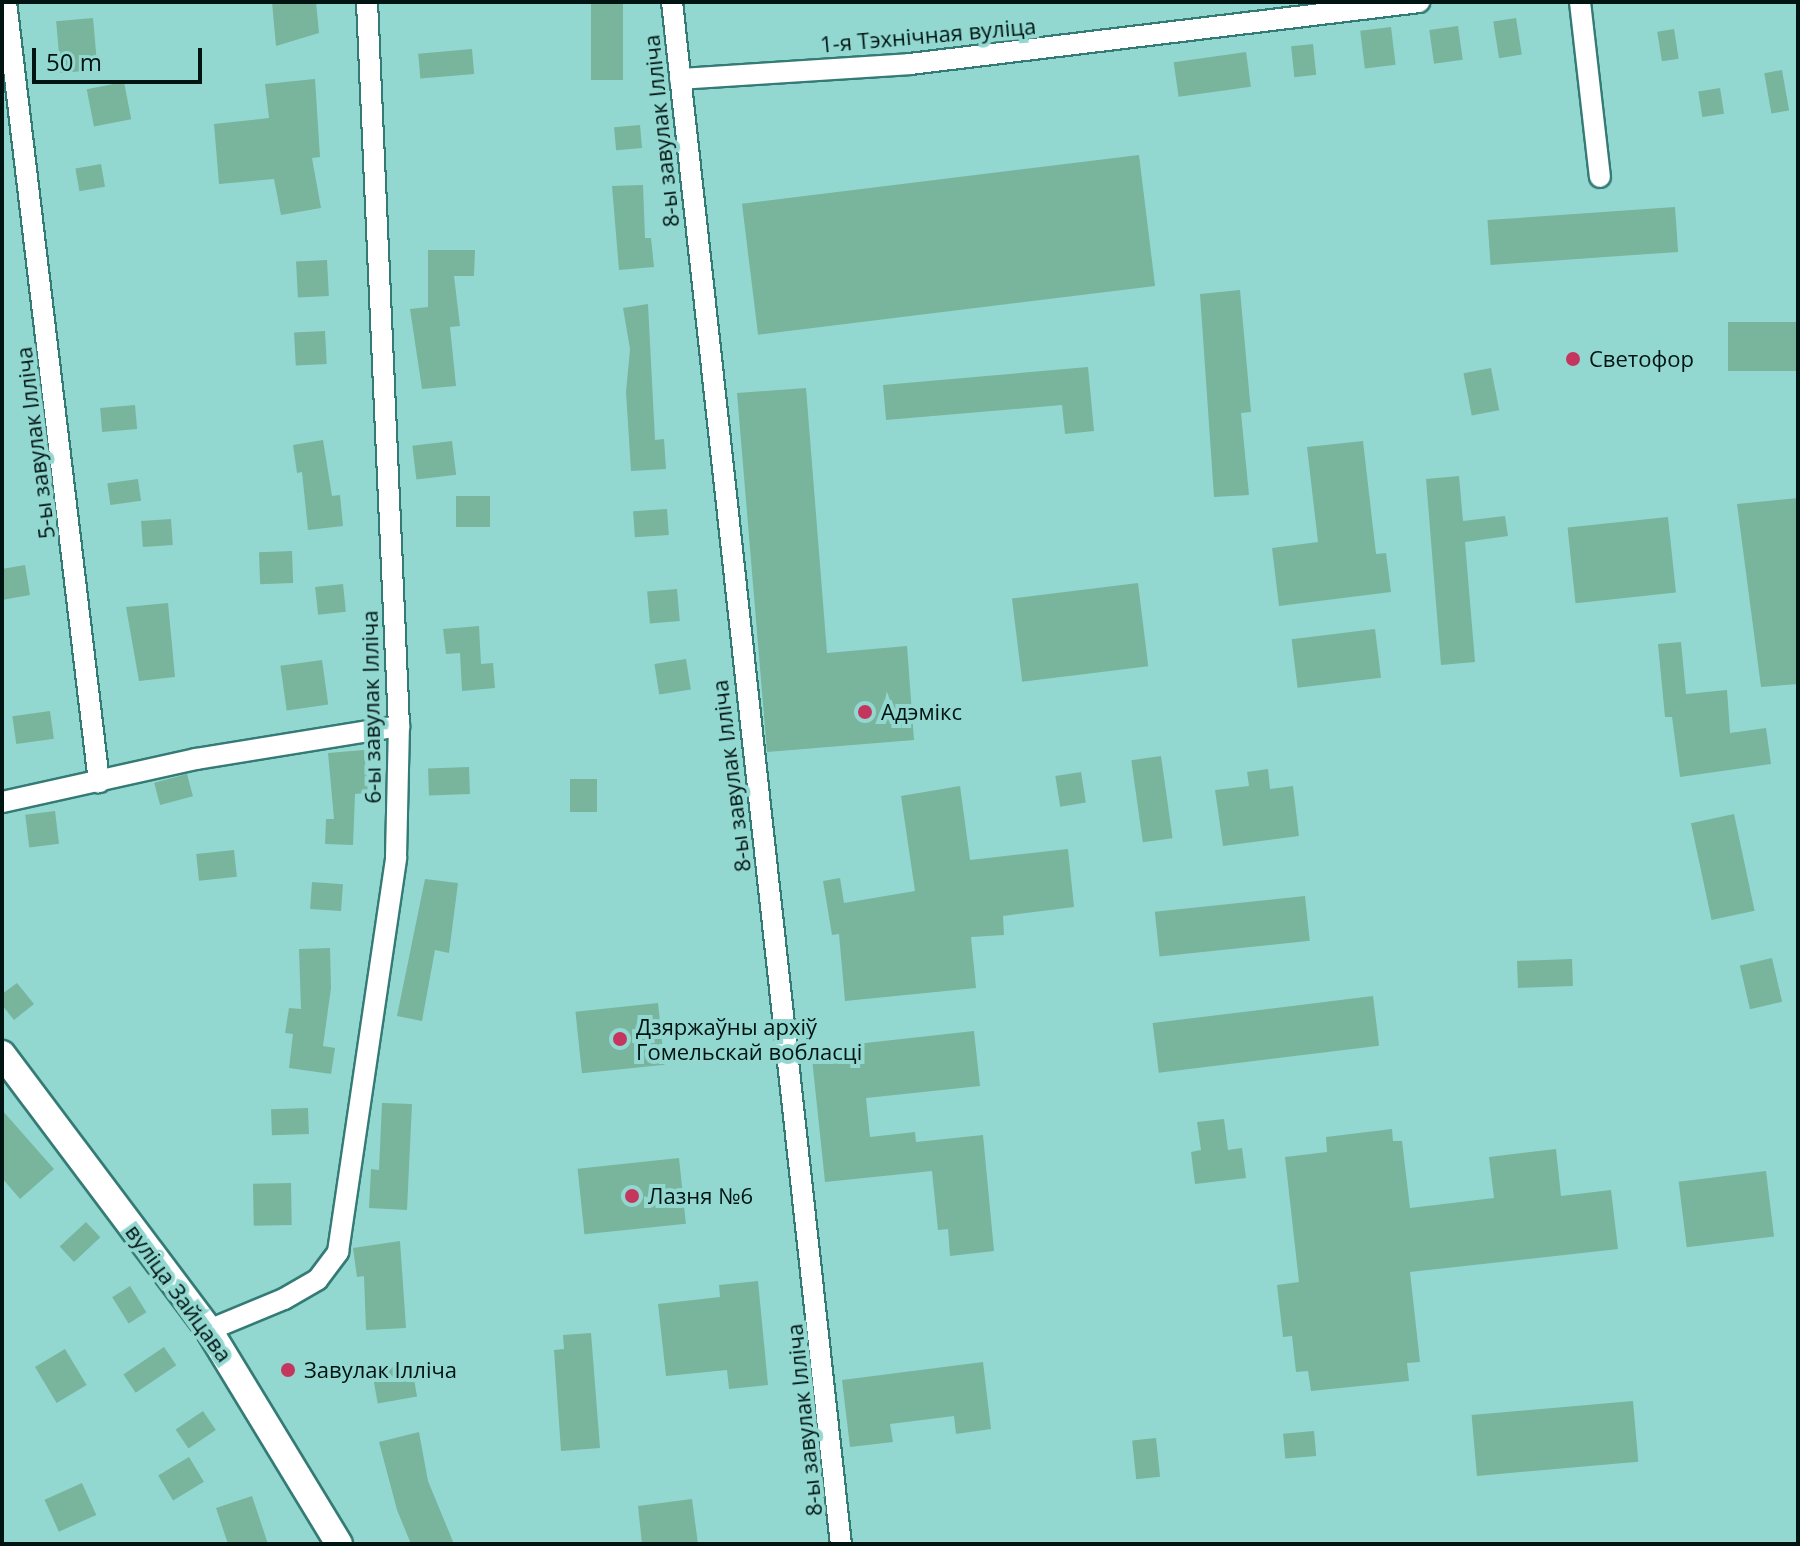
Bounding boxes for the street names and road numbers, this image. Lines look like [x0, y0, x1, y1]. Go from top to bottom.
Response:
street label: 1-я Тэхнічная вуліца [819, 12, 1037, 58]
street label: 8-ы завулак Ілліча [638, 34, 684, 228]
street label: 5-ы завулак Ілліча [10, 346, 60, 540]
street label: 6-ы завулак Ілліча [356, 610, 386, 804]
street label: 8-ы завулак Ілліча [706, 679, 756, 873]
street label: вуліца Зайцава [120, 1219, 238, 1367]
street label: 8-ы завулак Ілліча [781, 1323, 827, 1517]

